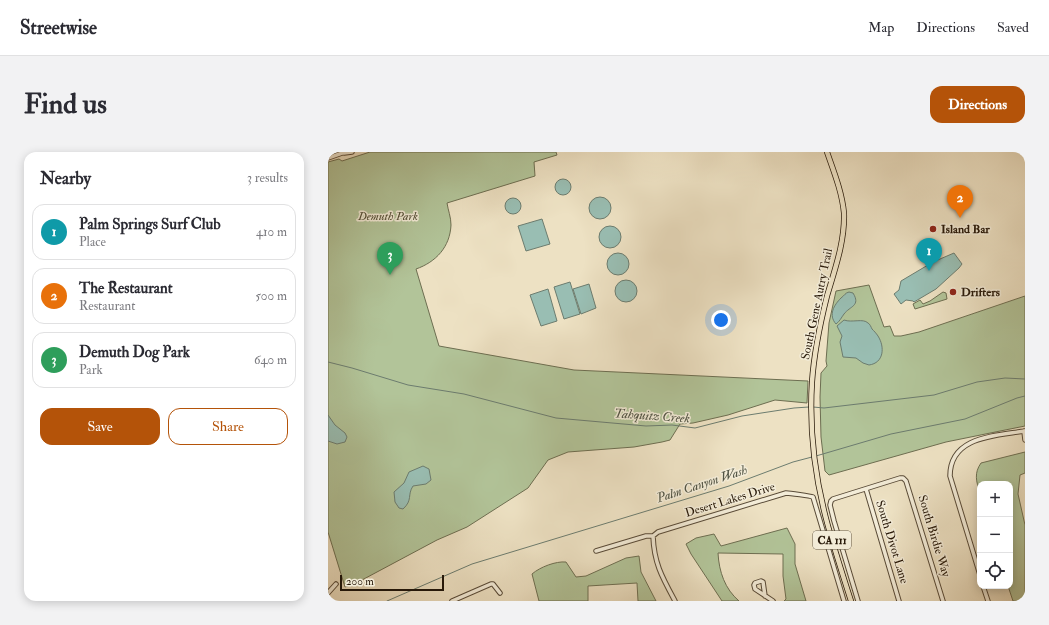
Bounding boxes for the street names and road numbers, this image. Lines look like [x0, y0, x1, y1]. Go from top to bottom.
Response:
street label: South Gene Autry Trail [798, 247, 836, 361]
street label: Desert Lakes Drive [683, 479, 777, 521]
street label: South Birdie Way [914, 493, 954, 579]
street label: South Divot Lane [872, 499, 912, 585]
road number: CA 111 [813, 531, 851, 549]

